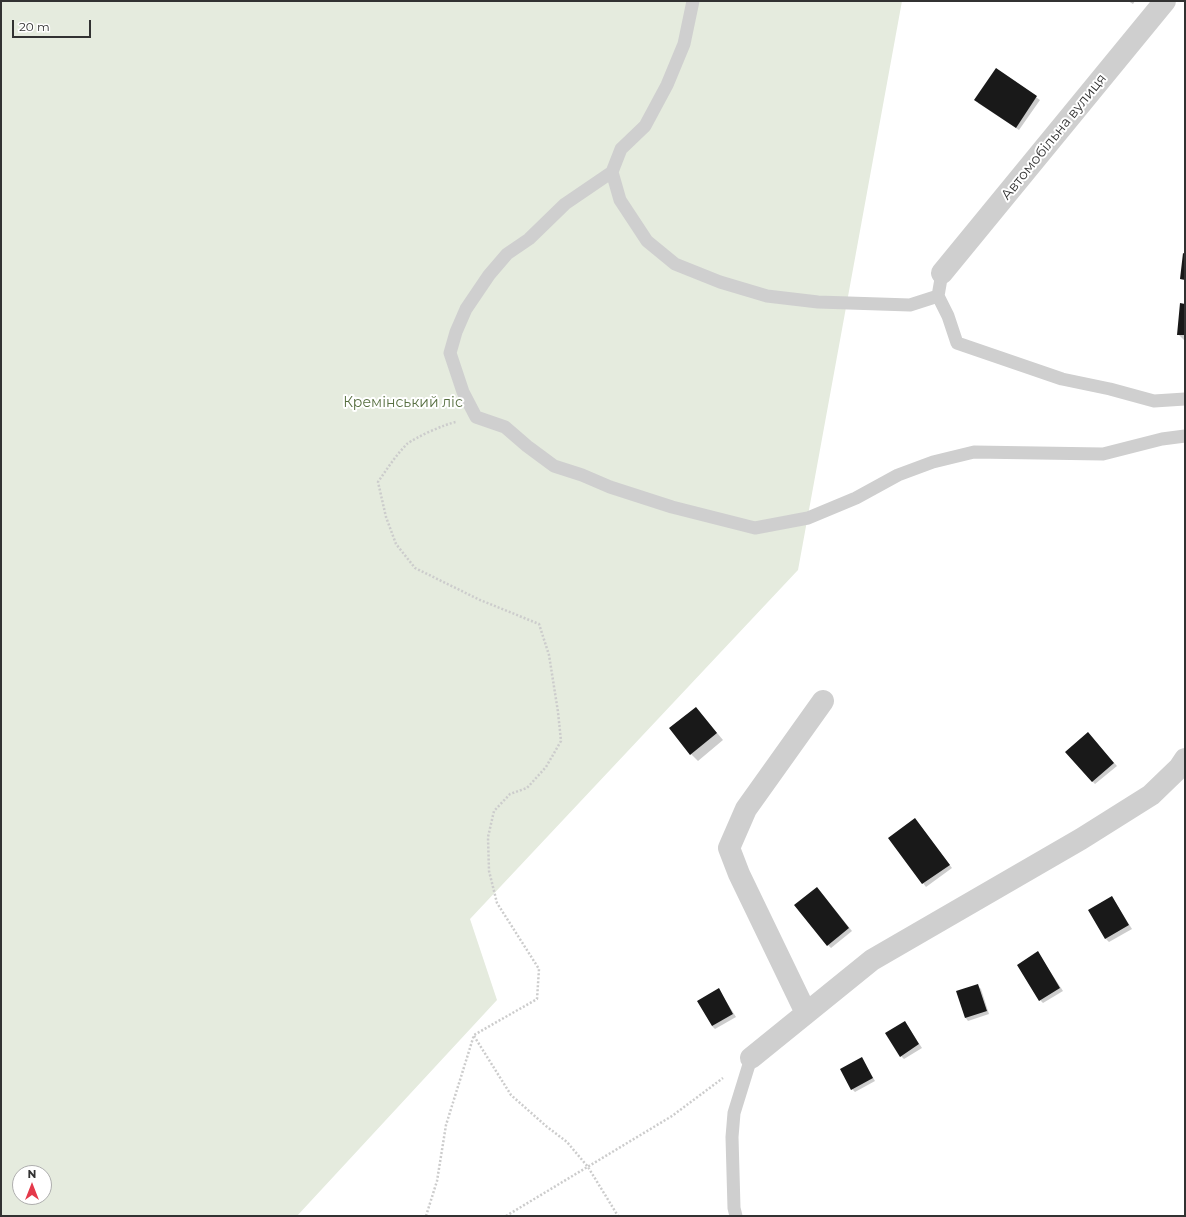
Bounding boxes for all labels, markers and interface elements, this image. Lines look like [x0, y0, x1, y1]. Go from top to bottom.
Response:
scale bar [14, 12, 93, 38]
text: 20 m [19, 19, 50, 34]
street label: Автомобільна вулиця [998, 70, 1110, 204]
park label: Кремінський ліс [343, 395, 463, 411]
north arrow [12, 1165, 52, 1205]
text: N [28, 1167, 36, 1181]

